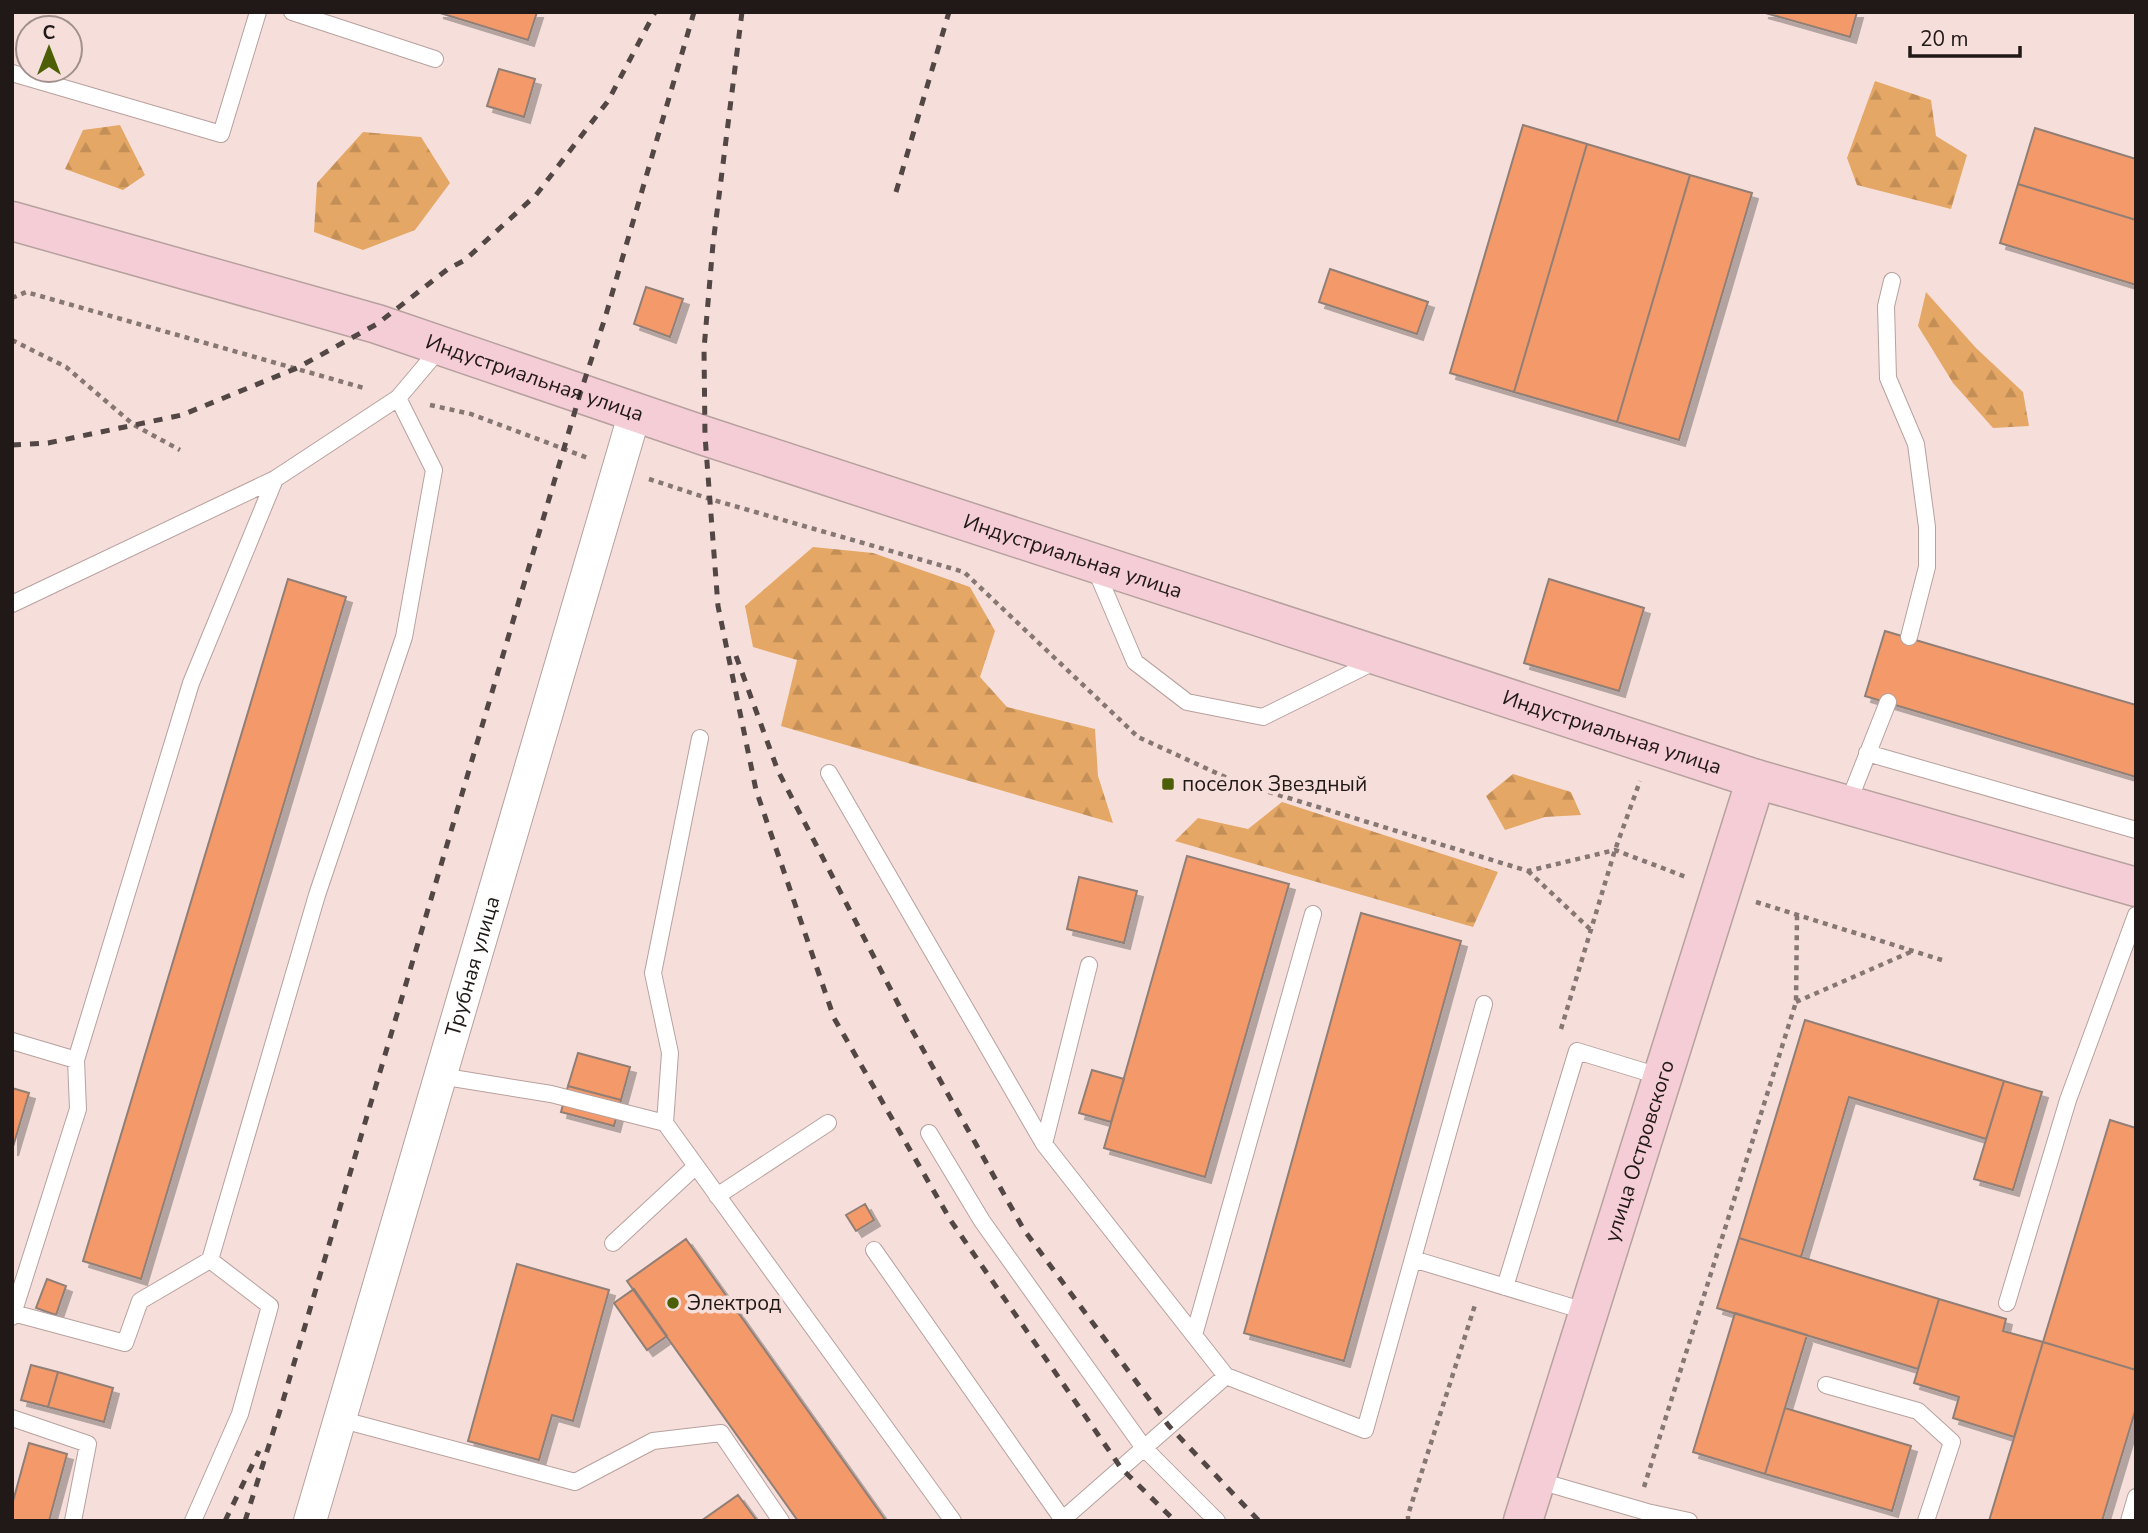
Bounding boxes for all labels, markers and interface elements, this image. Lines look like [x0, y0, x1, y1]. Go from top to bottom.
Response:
north arrow [14, 14, 84, 84]
scale bar [1910, 14, 2020, 58]
text: С [43, 20, 56, 46]
text: 20 m [1920, 25, 1969, 53]
street label: Индустриальная улица [422, 328, 648, 428]
street label: Индустриальная улица [960, 507, 1186, 605]
street label: Индустриальная улица [1499, 683, 1725, 781]
place label: поселок Звездный [1182, 770, 1367, 798]
marker: поселок Звездный [1160, 776, 1176, 792]
street label: Трубная улица [439, 893, 506, 1040]
street label: улица Островского [1598, 1056, 1681, 1245]
place label: Электрод [687, 1289, 782, 1317]
marker: Электрод [665, 1295, 681, 1311]

